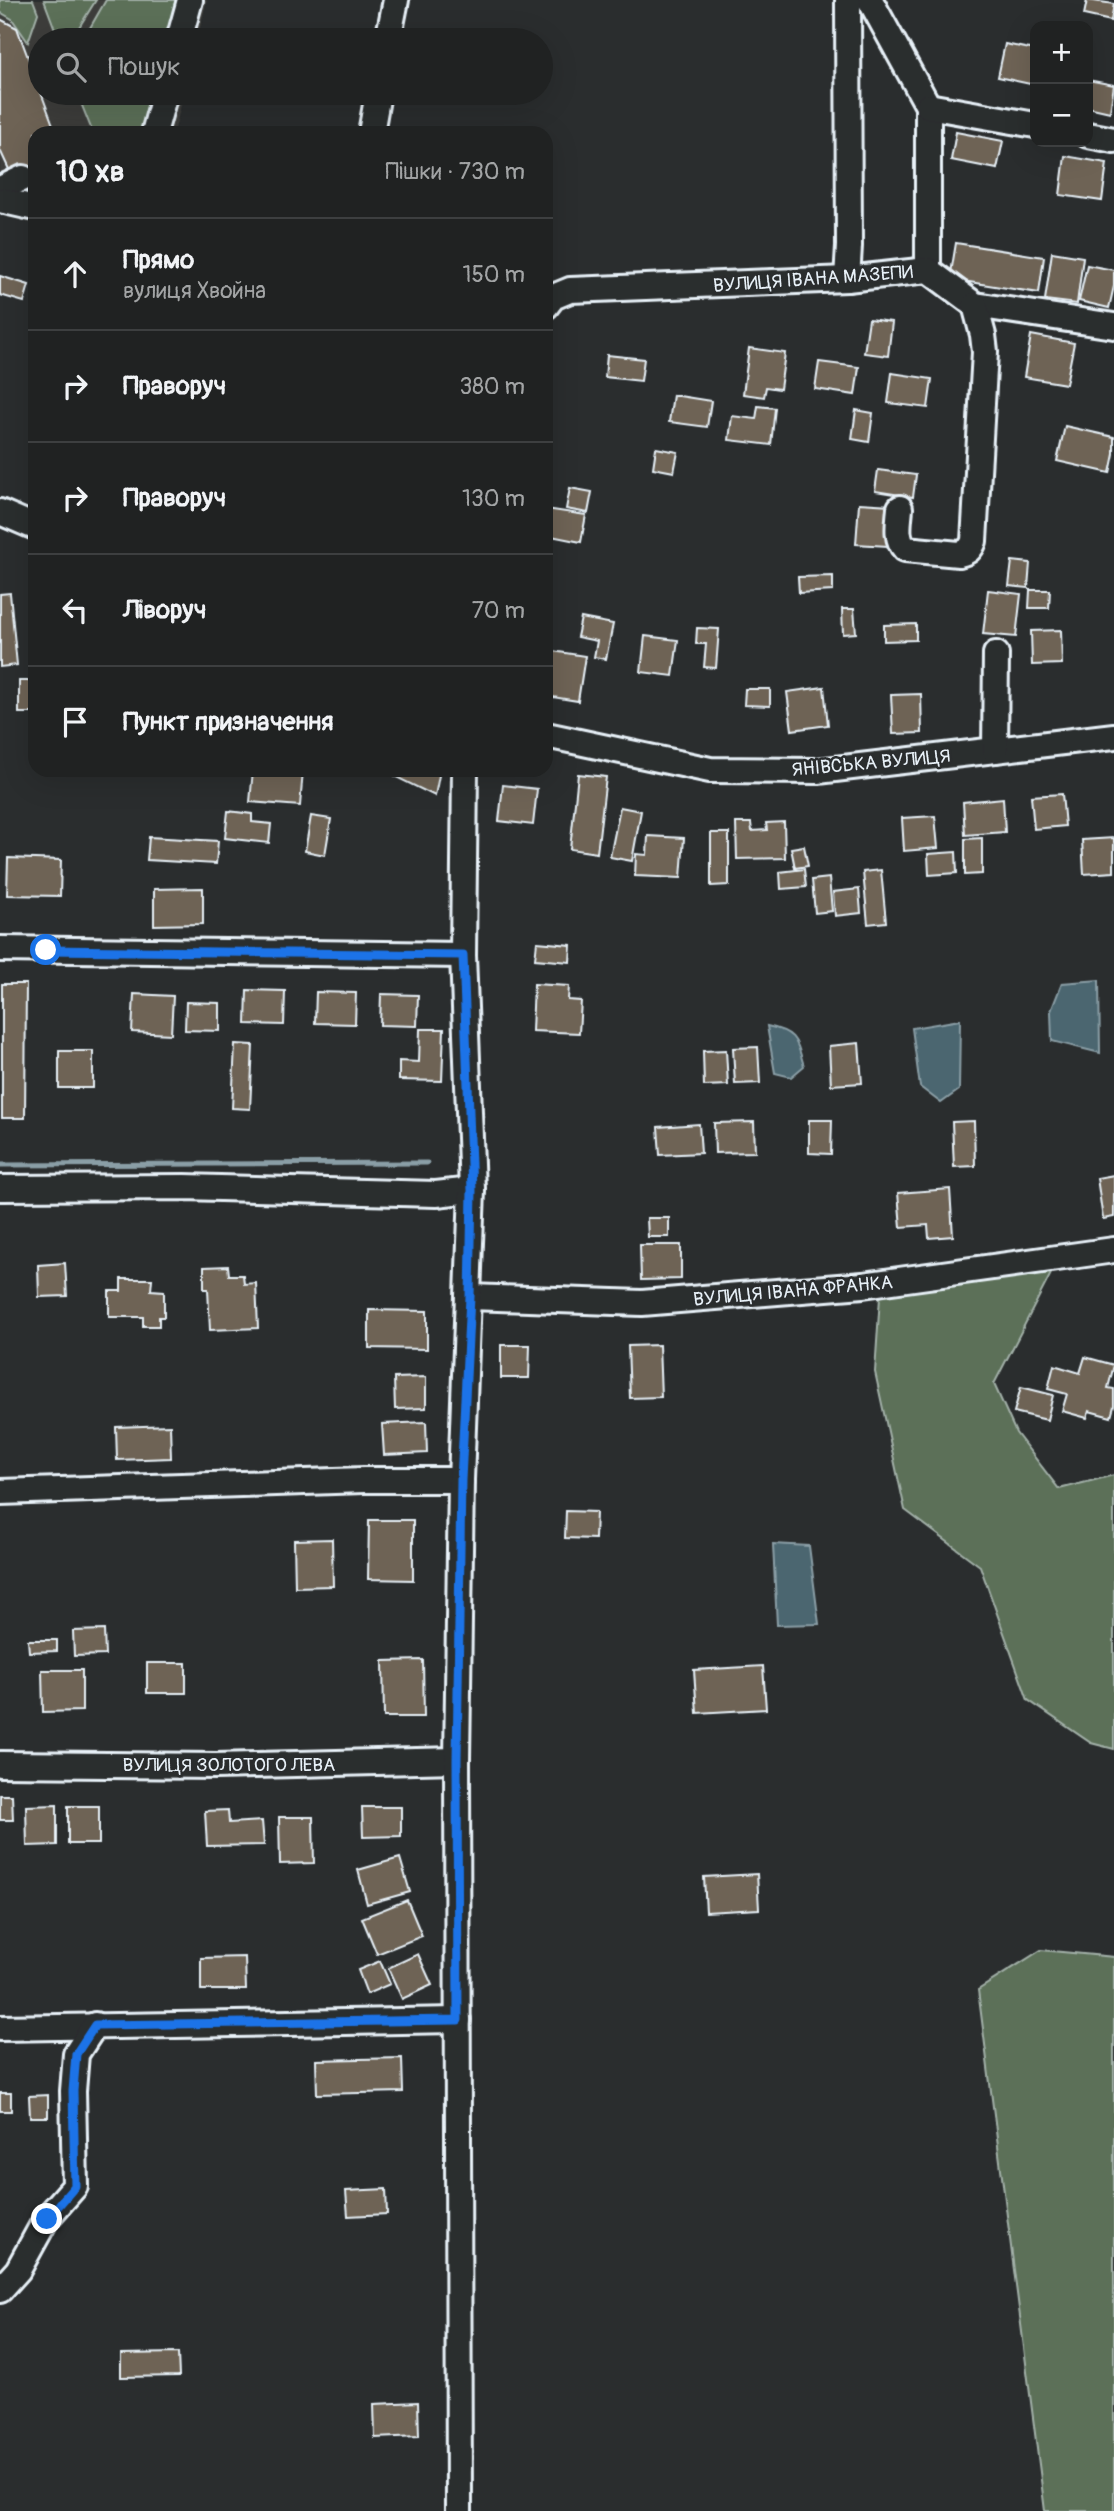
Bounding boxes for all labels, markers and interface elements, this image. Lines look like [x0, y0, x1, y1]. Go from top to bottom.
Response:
map controls [1030, 21, 1093, 147]
button: + [1030, 21, 1093, 84]
search box [28, 28, 553, 105]
icon: search [52, 48, 90, 86]
text: Пошук [108, 51, 181, 83]
button: − [1030, 84, 1093, 147]
text: 10 хв [56, 153, 125, 190]
text: Пішки · 730 m [385, 157, 525, 186]
text: Прямо [123, 244, 194, 276]
icon: ahead [56, 255, 94, 293]
text: 150 m [462, 260, 525, 289]
street label: ВУЛИЦЯ ІВАНА МАЗЕПИ [712, 260, 914, 298]
text: вулиця Хвойна [123, 276, 266, 305]
icon: right [56, 367, 94, 405]
text: Праворуч [123, 370, 226, 402]
text: 380 m [459, 372, 525, 401]
icon: right [56, 479, 94, 517]
text: Праворуч [123, 482, 226, 514]
text: 130 m [462, 484, 525, 513]
icon: left [56, 591, 94, 629]
text: Ліворуч [123, 594, 207, 626]
text: 70 m [472, 596, 525, 625]
icon: arrive [56, 703, 94, 741]
text: Пункт призначення [123, 706, 334, 738]
street label: ЯНІВСЬКА ВУЛИЦЯ [791, 744, 951, 782]
route start [30, 934, 61, 965]
street label: ВУЛИЦЯ ІВАНА ФРАНКА [692, 1270, 894, 1312]
street label: ВУЛИЦЯ ЗОЛОТОГО ЛЕВА [123, 1753, 335, 1777]
route end [31, 2203, 62, 2234]

